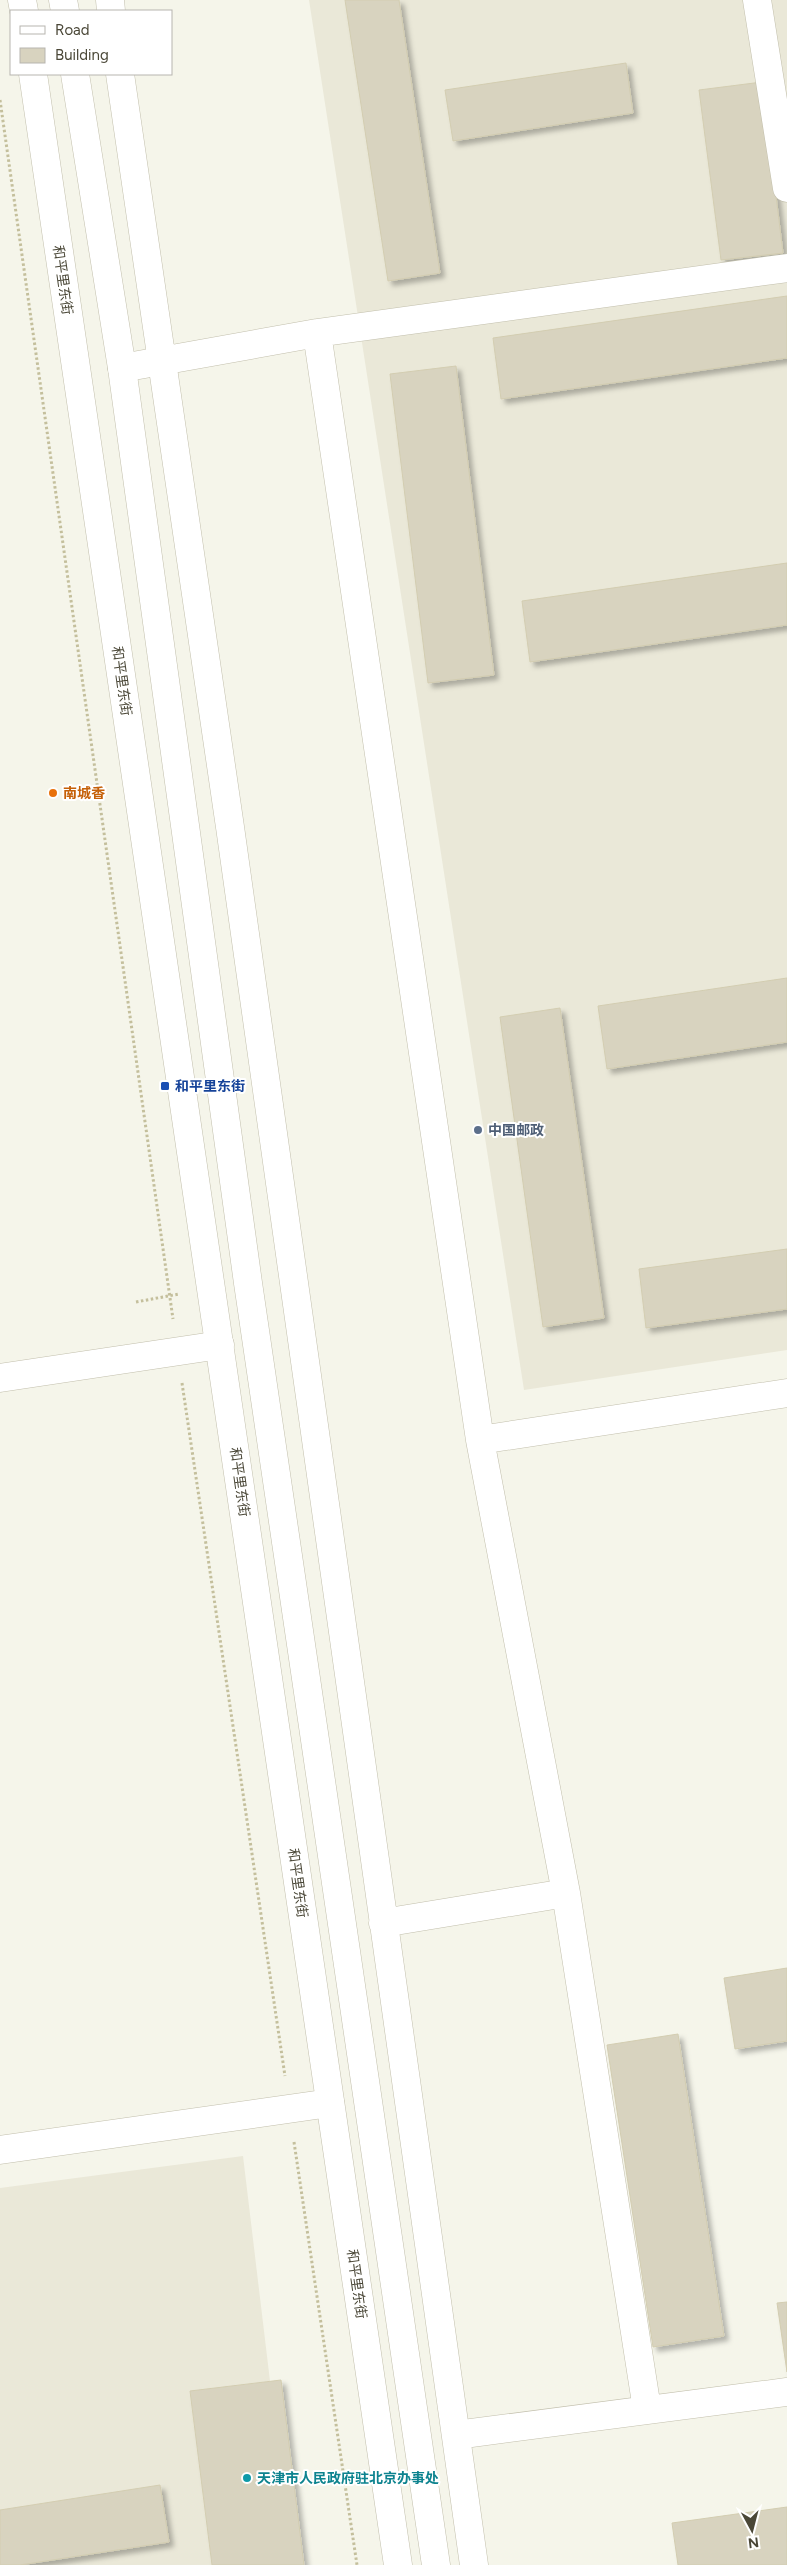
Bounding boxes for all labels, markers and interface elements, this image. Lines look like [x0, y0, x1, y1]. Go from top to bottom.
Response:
legend [10, 10, 172, 75]
text: Road [55, 21, 90, 39]
text: Building [55, 46, 109, 64]
street label: 和平里东街 [49, 244, 76, 316]
street label: 和平里东街 [108, 645, 135, 717]
place label: 南城香 [63, 785, 105, 802]
marker: 南城香 [47, 787, 59, 799]
place label: 和平里东街 [175, 1078, 245, 1095]
marker: 和平里东街 [159, 1080, 171, 1092]
place label: 中国邮政 [488, 1122, 544, 1139]
marker: 中国邮政 [472, 1124, 484, 1136]
street label: 和平里东街 [226, 1446, 253, 1518]
street label: 和平里东街 [284, 1847, 311, 1919]
street label: 和平里东街 [343, 2248, 370, 2320]
place label: 天津市人民政府驻北京办事处 [257, 2470, 439, 2487]
marker: 天津市人民政府驻北京办事处 [241, 2472, 253, 2484]
north arrow [727, 2505, 777, 2555]
text: N [747, 2533, 760, 2552]

